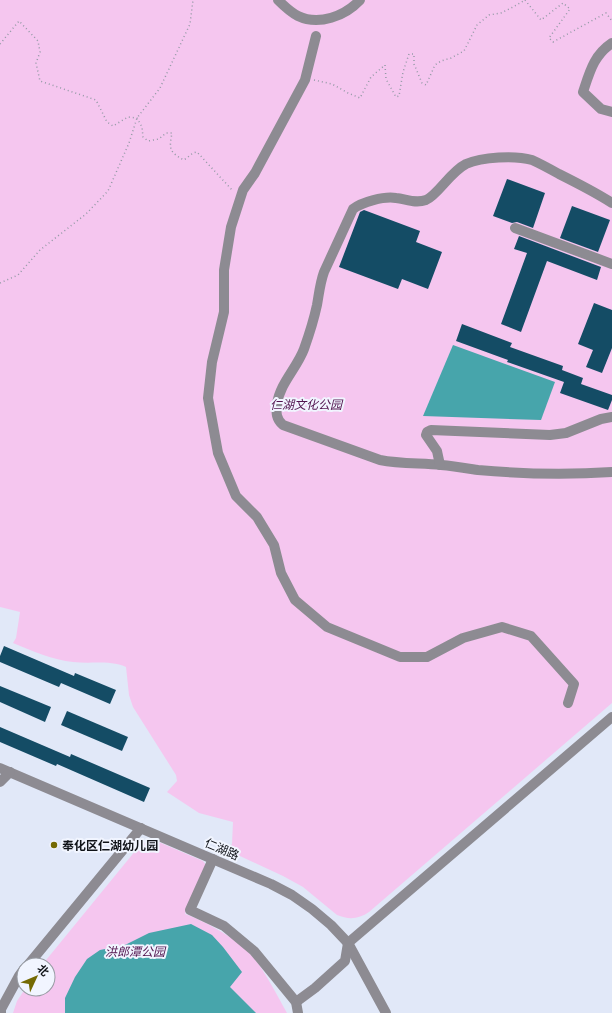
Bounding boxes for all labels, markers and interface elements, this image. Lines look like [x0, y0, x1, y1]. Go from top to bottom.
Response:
park label: 仁湖文化公园 [270, 397, 344, 412]
street label: 仁湖路 [202, 835, 242, 863]
place label: 奉化区仁湖幼儿园 [62, 838, 158, 853]
marker: 奉化区仁湖幼儿园 [49, 840, 59, 850]
park label: 洪郎潭公园 [105, 944, 167, 959]
north arrow [16, 957, 56, 997]
text: 北 [34, 961, 52, 979]

